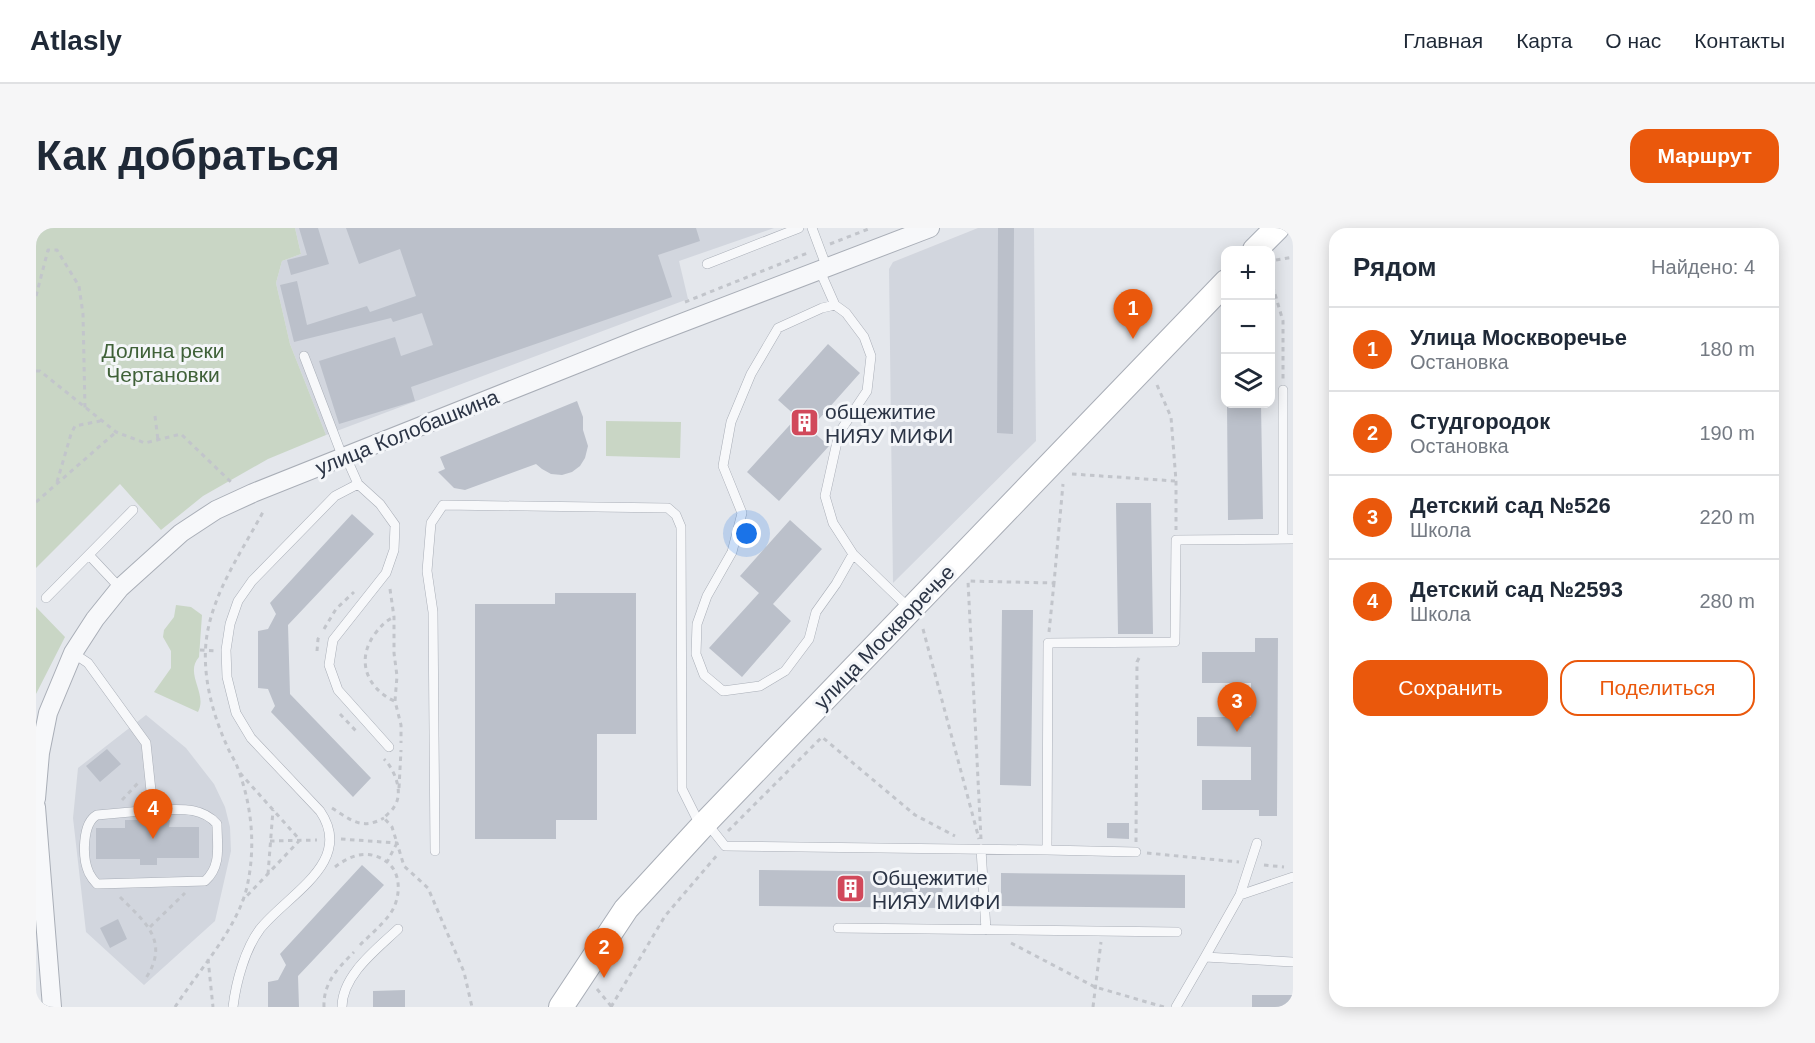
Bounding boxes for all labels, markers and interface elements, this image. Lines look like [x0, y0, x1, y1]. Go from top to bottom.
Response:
text: Atlasly [30, 25, 122, 56]
text: Главная [1403, 29, 1483, 52]
text: Карта [1516, 29, 1572, 52]
text: О нас [1605, 29, 1661, 52]
text: Контакты [1694, 29, 1785, 52]
button: Маршрут [1630, 129, 1779, 183]
text: Как добраться [36, 132, 340, 179]
map controls [1221, 246, 1275, 408]
button: + [1221, 246, 1275, 300]
text: Рядом [1353, 252, 1436, 282]
text: Найдено: 4 [1651, 256, 1755, 278]
pin: 1 [1114, 290, 1152, 339]
button: − [1221, 300, 1275, 354]
text: Улица Москворечье [1410, 325, 1627, 350]
text: 1 [1367, 338, 1378, 360]
text: 180 m [1699, 338, 1755, 360]
park label: Долина реки Чертановки [101, 339, 225, 386]
text: Остановка [1410, 351, 1509, 373]
button: layers [1221, 354, 1275, 408]
street label: улица Колобашкина [312, 385, 502, 479]
place label: общежитие НИЯУ МИФИ [825, 400, 953, 447]
building icon: общежитие НИЯУ МИФИ [788, 407, 820, 439]
text: Студгородок [1410, 409, 1550, 434]
text: 2 [1367, 422, 1378, 444]
text: 190 m [1699, 422, 1755, 444]
text: Остановка [1410, 435, 1509, 457]
text: Детский сад №526 [1410, 493, 1611, 518]
text: 3 [1367, 506, 1378, 528]
text: 220 m [1699, 506, 1755, 528]
your location [732, 519, 761, 548]
text: Школа [1410, 519, 1471, 541]
street label: улица Москворечье [809, 560, 959, 714]
text: Детский сад №2593 [1410, 577, 1623, 602]
text: 4 [1367, 590, 1378, 612]
text: 280 m [1699, 590, 1755, 612]
text: Школа [1410, 603, 1471, 625]
button: Сохранить [1353, 660, 1548, 716]
button: Поделиться [1560, 660, 1755, 716]
pin: 3 [1218, 682, 1256, 732]
pin: 4 [134, 790, 172, 839]
place label: Общежитие НИЯУ МИФИ [872, 866, 1000, 913]
building icon: Общежитие НИЯУ МИФИ [835, 873, 867, 905]
pin: 2 [584, 928, 624, 978]

